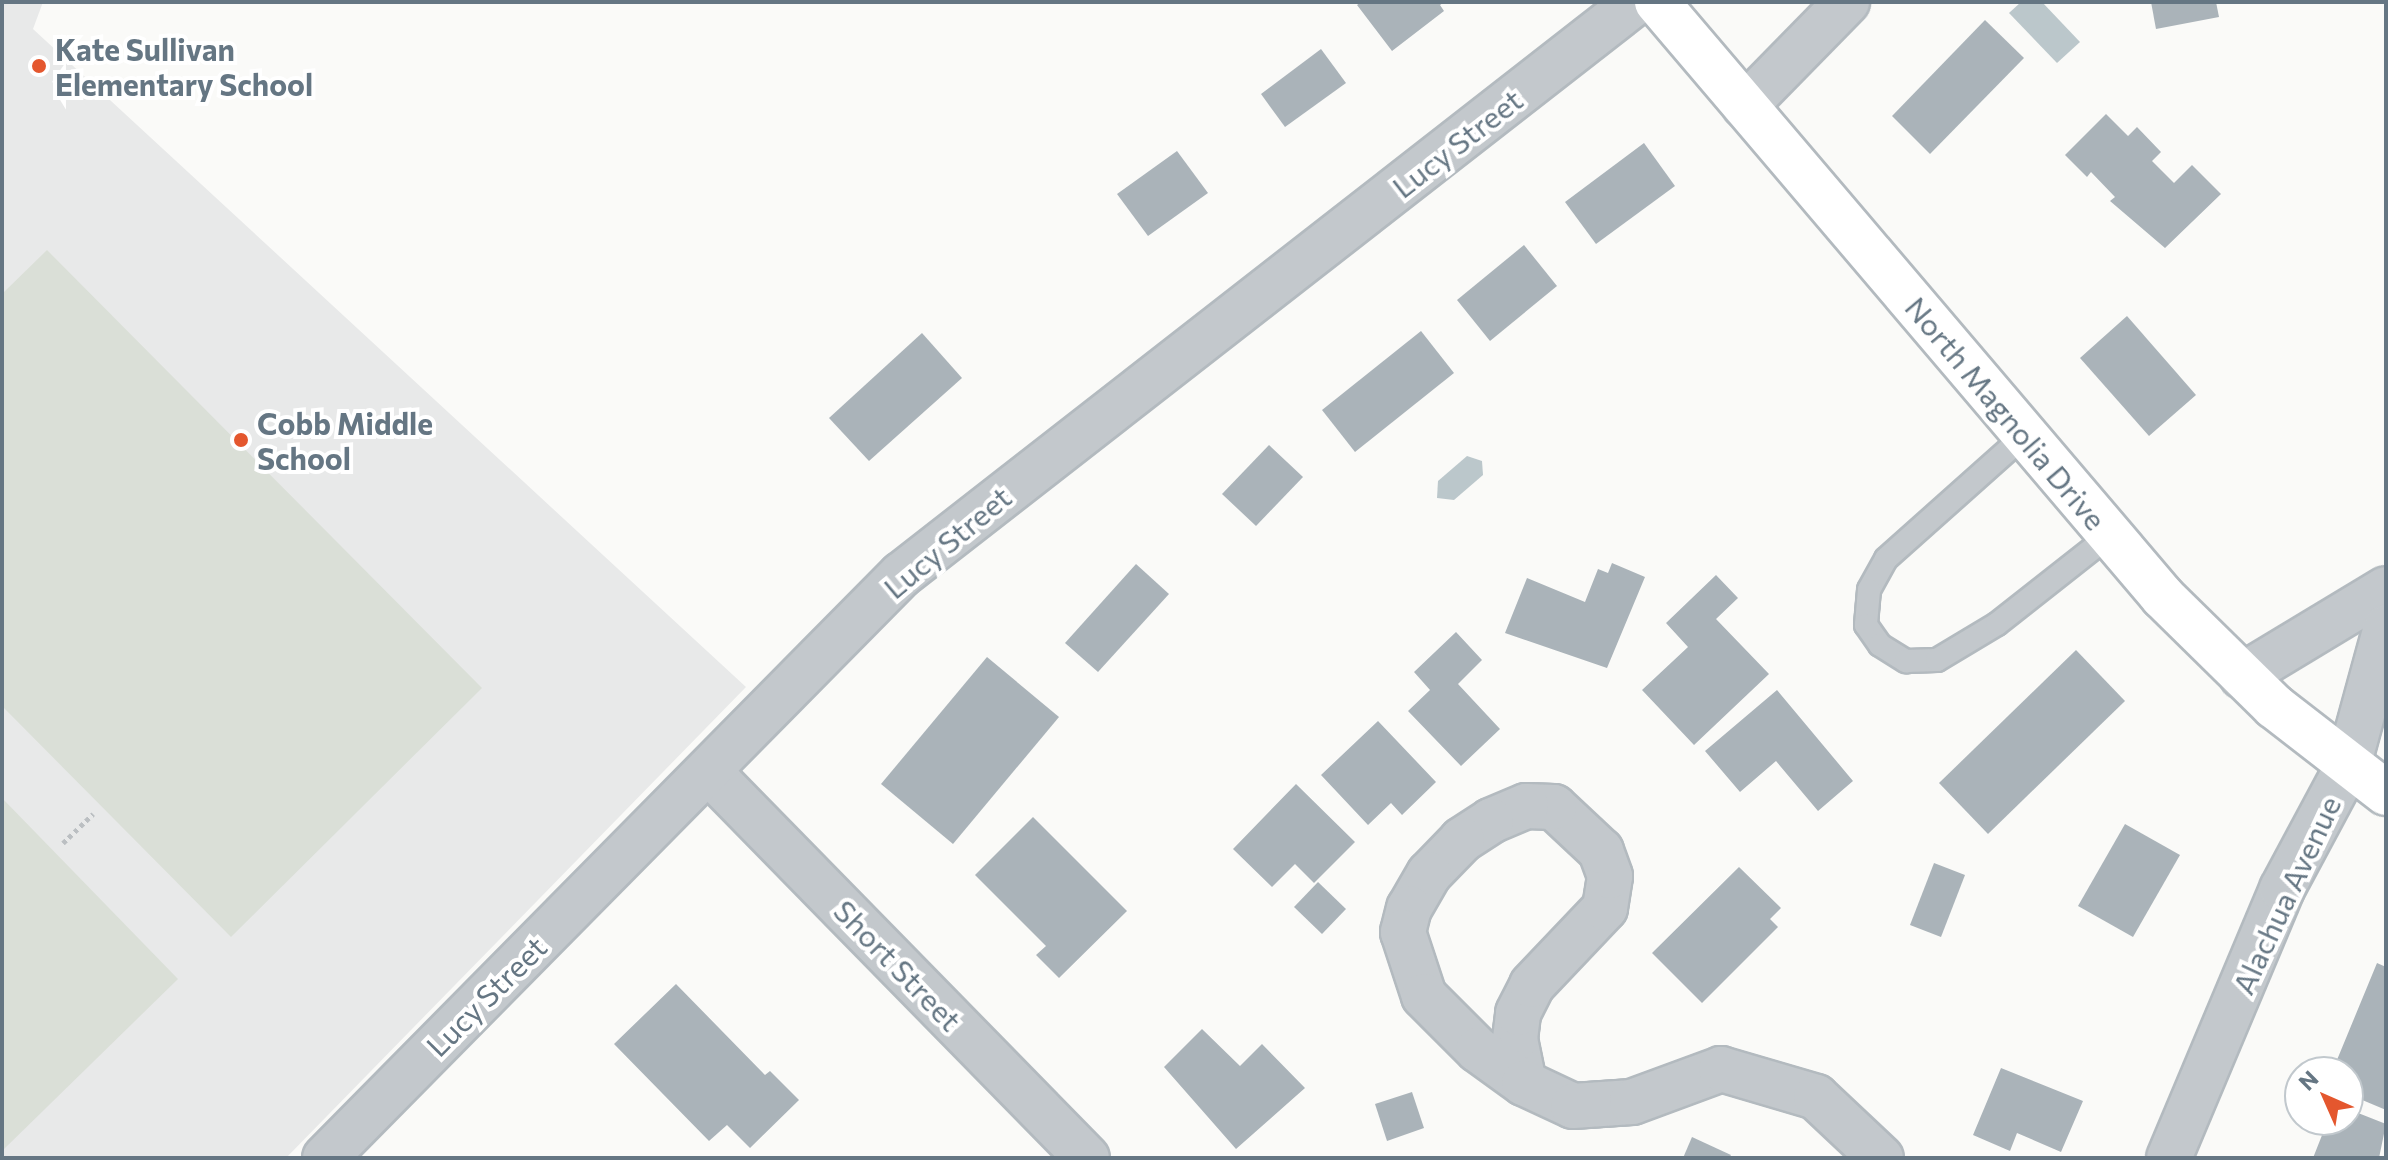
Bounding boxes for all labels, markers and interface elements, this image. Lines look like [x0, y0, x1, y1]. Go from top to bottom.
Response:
place label: Kate Sullivan Elementary School [55, 31, 313, 102]
marker: Kate Sullivan Elementary School [30, 57, 48, 75]
street label: Lucy Street [1385, 81, 1529, 205]
street label: North Magnolia Drive [1898, 289, 2114, 537]
place label: Cobb Middle School [257, 405, 433, 476]
marker: Cobb Middle School [232, 431, 250, 449]
street label: Lucy Street [876, 478, 1018, 606]
street label: Alachua Avenue [2224, 790, 2348, 1000]
street label: Short Street [827, 892, 969, 1038]
street label: Lucy Street [419, 929, 553, 1063]
north arrow [2284, 1056, 2364, 1136]
text: N [2293, 1065, 2323, 1095]

